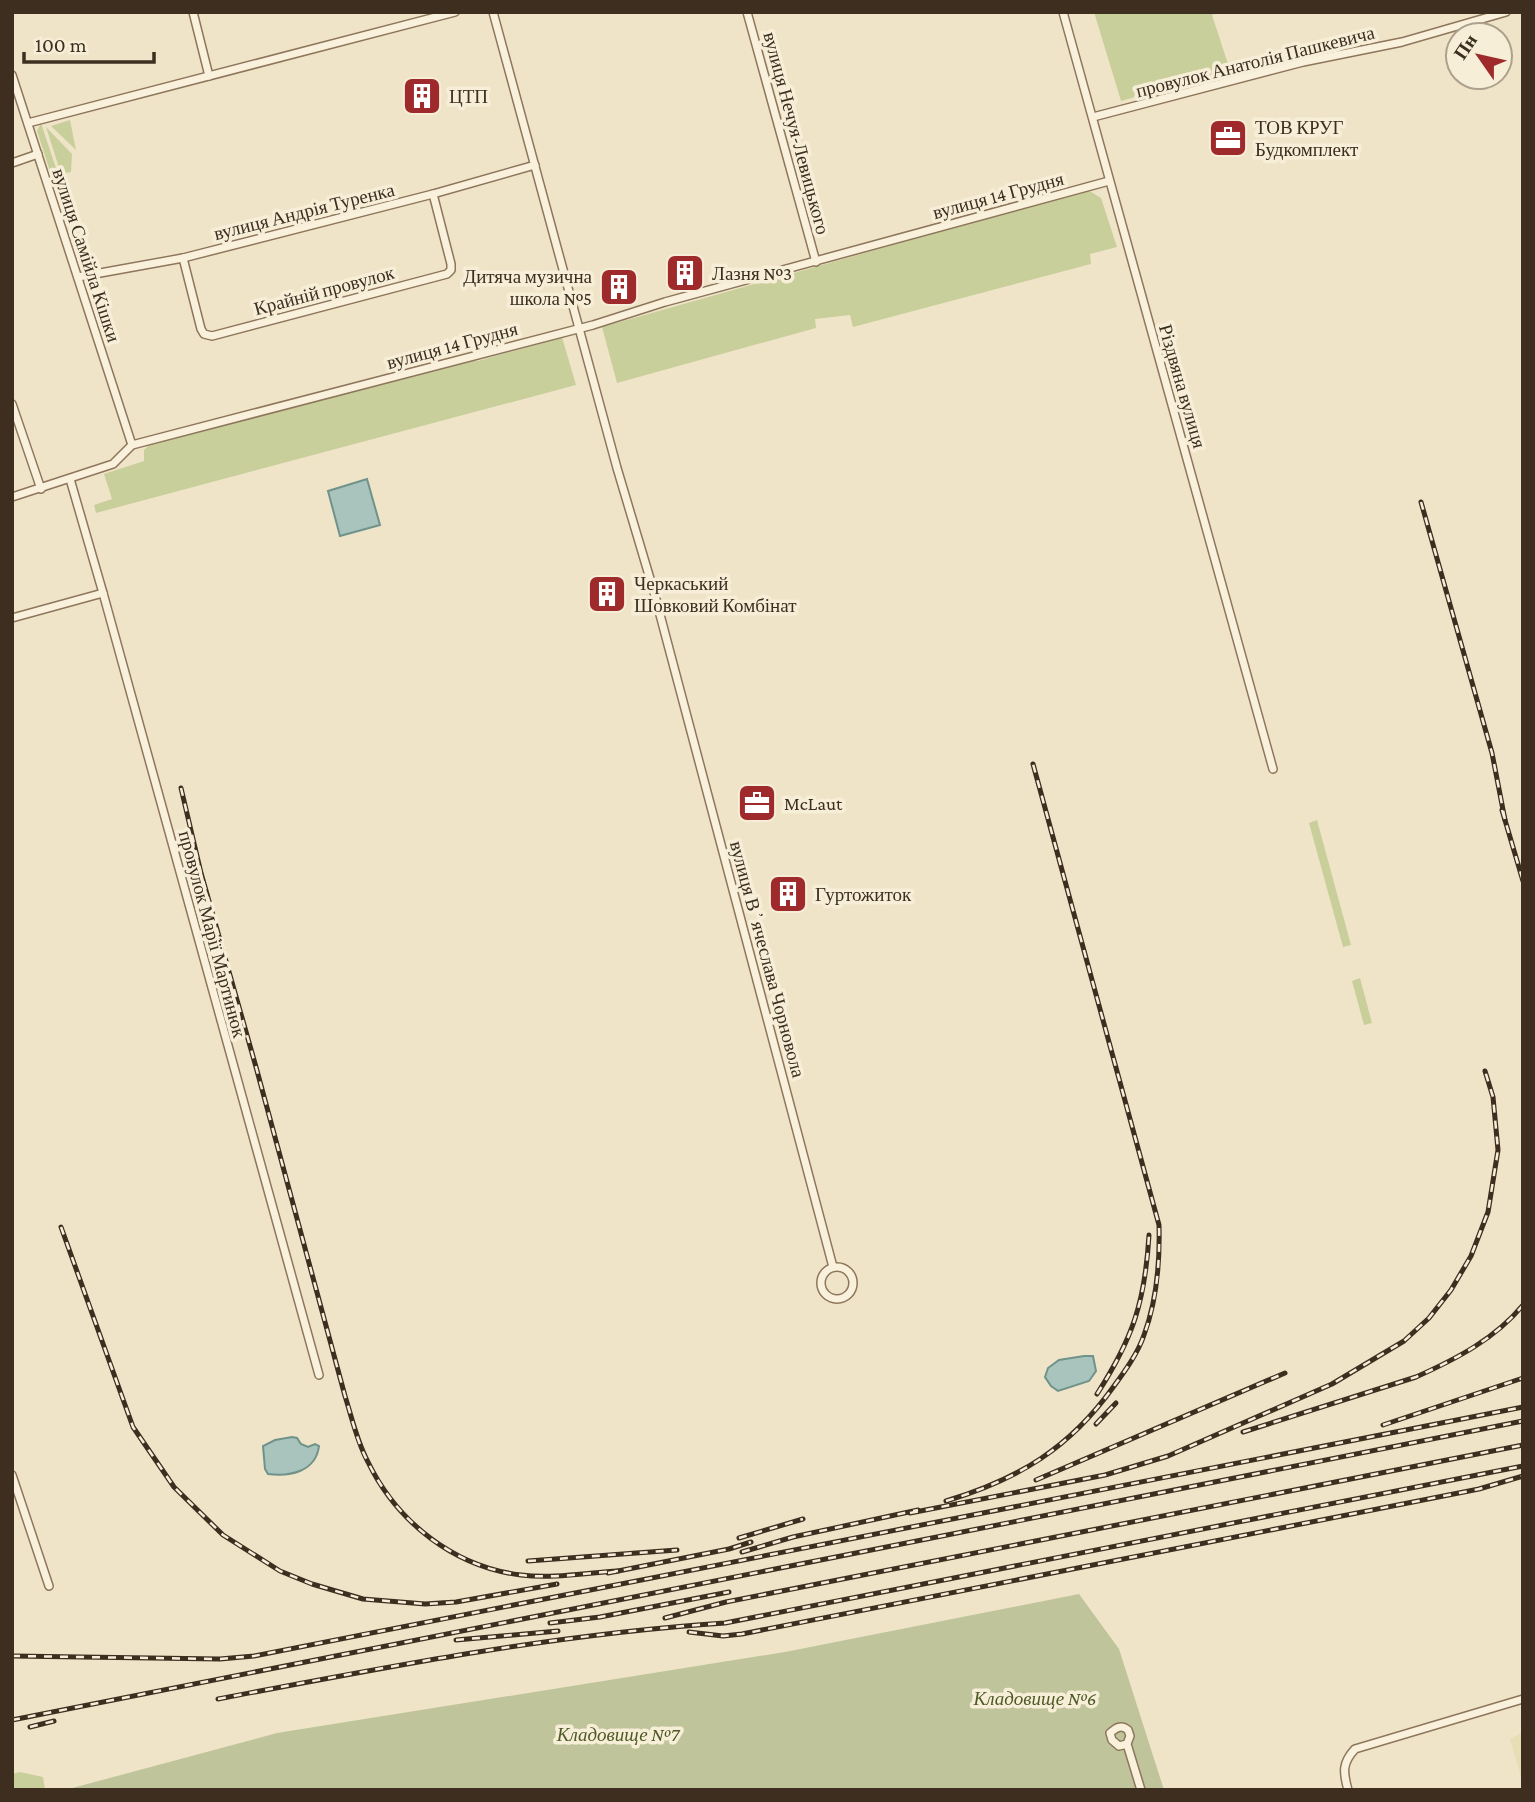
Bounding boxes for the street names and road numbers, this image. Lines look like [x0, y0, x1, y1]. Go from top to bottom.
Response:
street label: провулок Анатолія Пашкевича [1134, 21, 1377, 101]
street label: вулиця Нечуя-Левицького [759, 30, 834, 237]
street label: вулиця Самійла Кішки [49, 166, 124, 345]
street label: вулиця 14 Грудня [930, 168, 1066, 223]
street label: вулиця Андрія Туренка [212, 179, 397, 244]
street label: Крайній провулок [252, 261, 397, 319]
street label: вулиця 14 Грудня [384, 318, 520, 373]
street label: Різдвяна вулиця [1155, 322, 1210, 451]
street label: провулок Марії Мартинюк [175, 828, 250, 1041]
street label: вулиця Вʼячеслава Чорновола [726, 838, 809, 1080]

